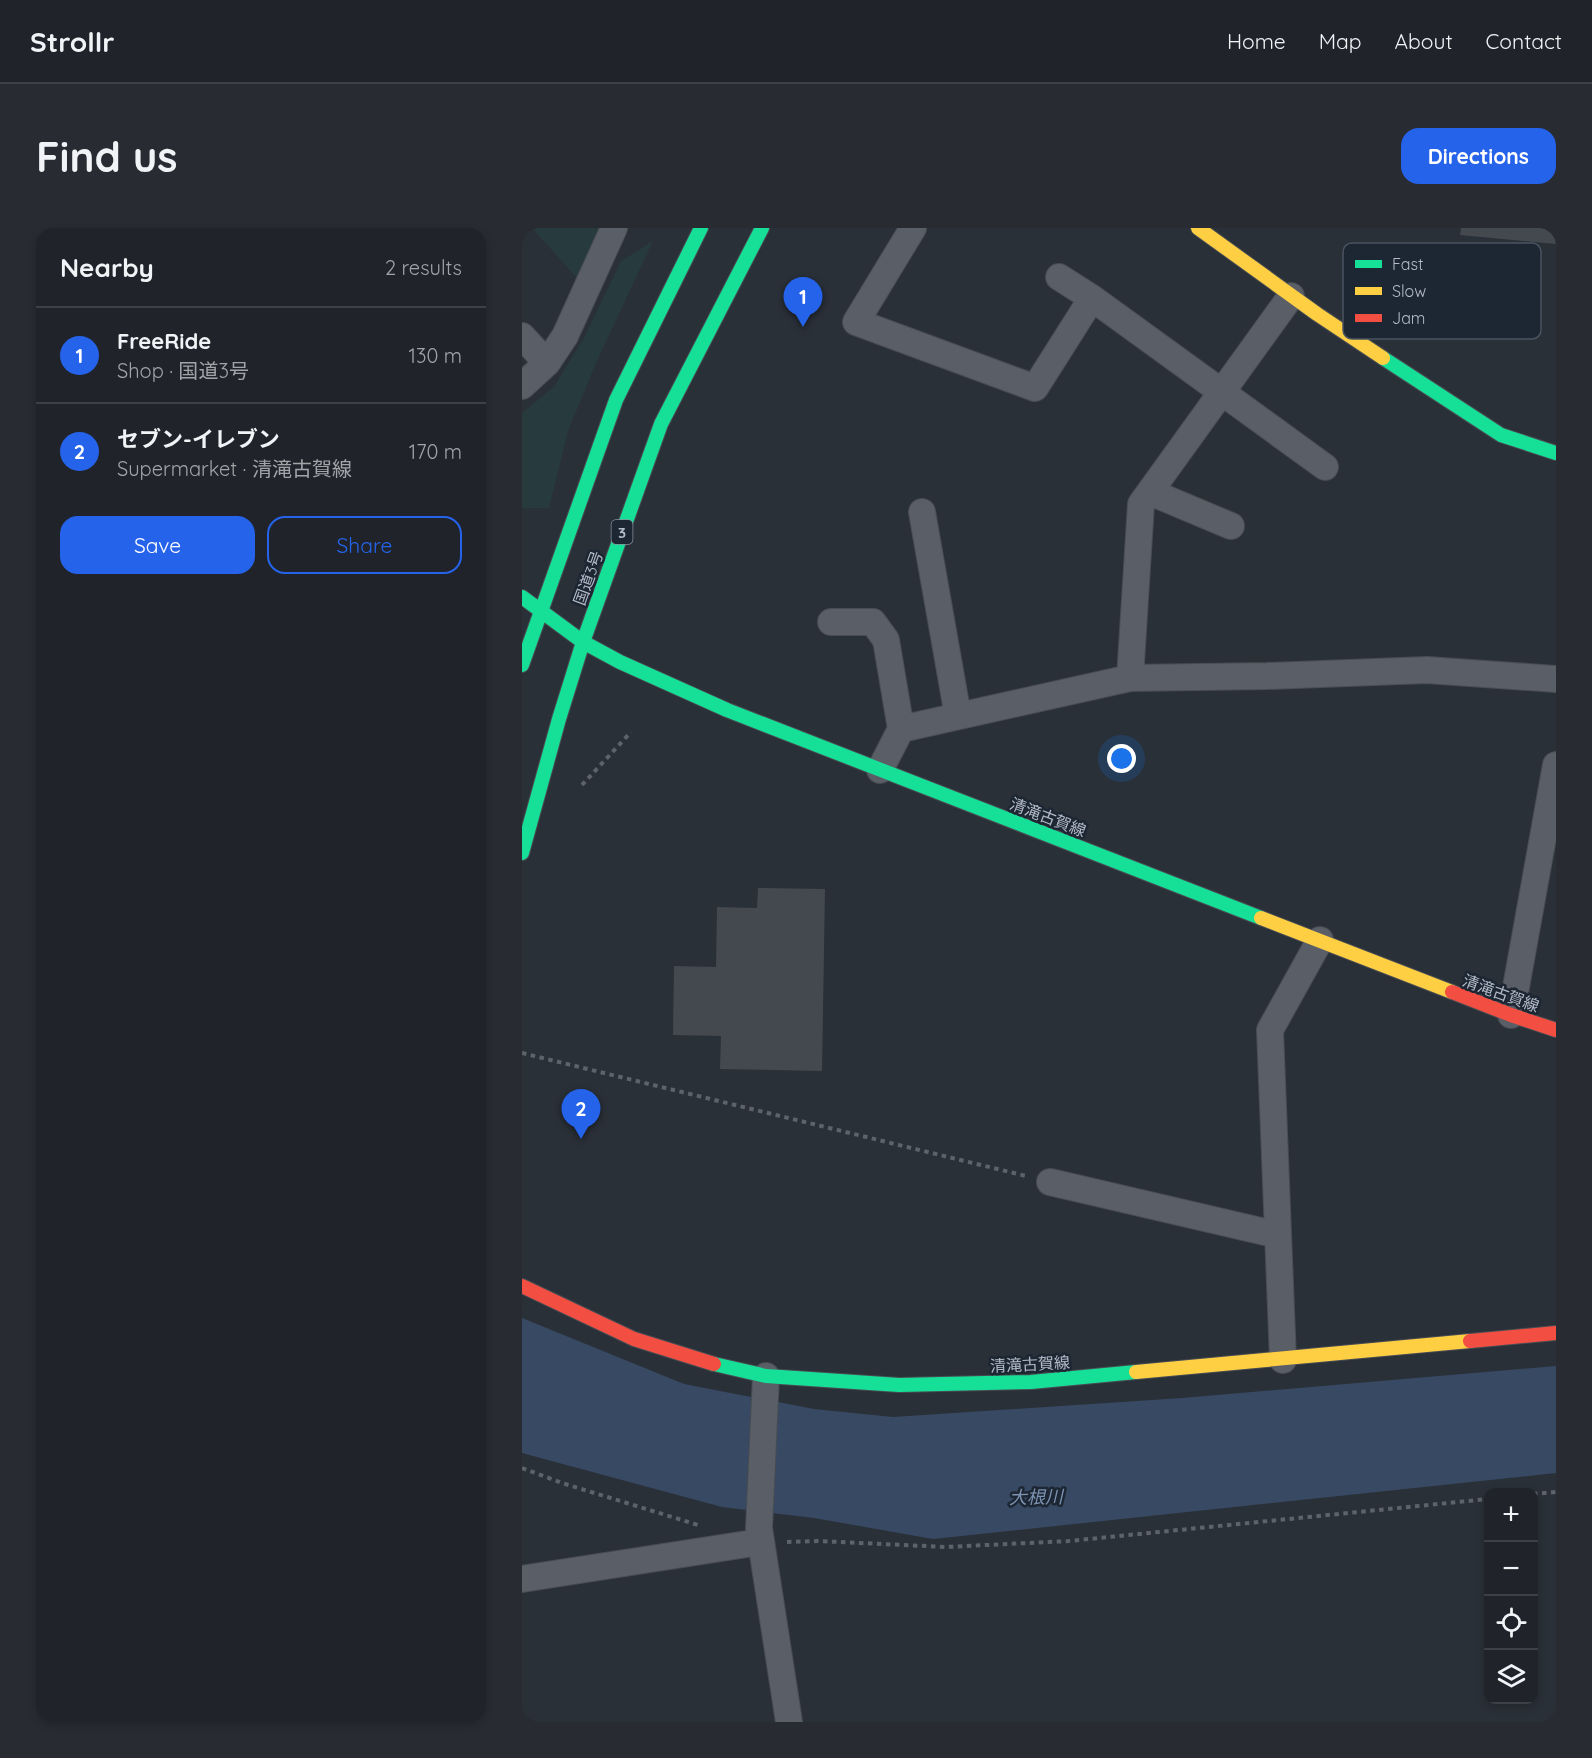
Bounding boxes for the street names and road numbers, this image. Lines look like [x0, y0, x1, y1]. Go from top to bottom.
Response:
road number: 3 [612, 520, 632, 544]
street label: 国道3号 [569, 548, 607, 608]
street label: 清滝古賀線 [1007, 793, 1089, 841]
street label: 清滝古賀線 [1460, 970, 1542, 1016]
street label: 清滝古賀線 [990, 1352, 1070, 1376]

